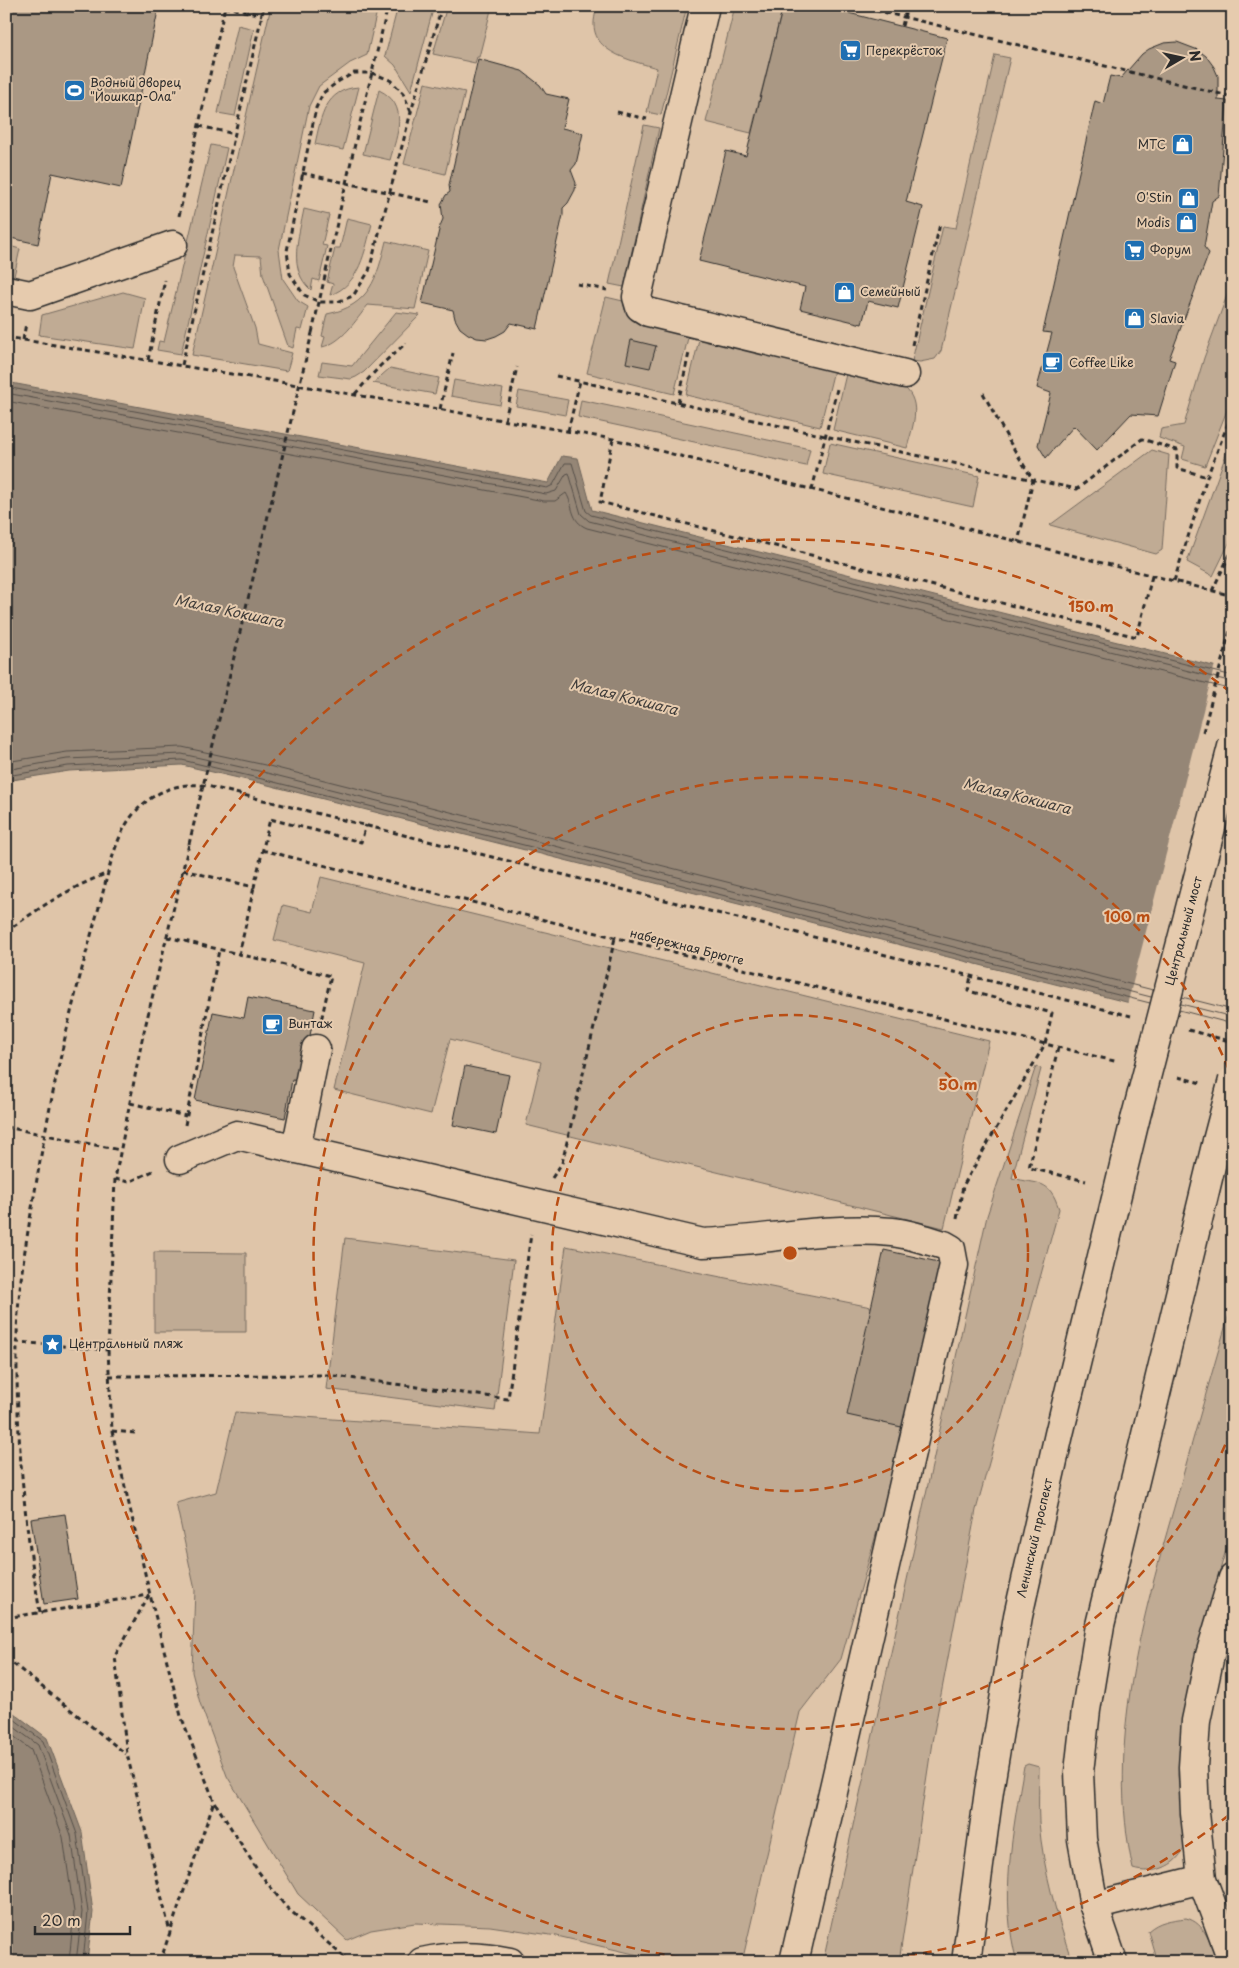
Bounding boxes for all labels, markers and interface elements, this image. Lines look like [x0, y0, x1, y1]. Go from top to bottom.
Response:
north arrow [1156, 32, 1206, 82]
supermarket icon: Перекрёсток [838, 39, 862, 63]
place label: Перекрёсток [866, 41, 943, 59]
text: N [1184, 49, 1207, 63]
place label: Водный дворец "Йошкар-Ола" [90, 73, 181, 105]
sports icon: Водный дворец "Йошкар-Ола" [62, 78, 86, 102]
shop icon: МТС [1170, 133, 1194, 157]
place label: МТС [1138, 135, 1166, 153]
shop icon: O'Stin [1176, 186, 1200, 210]
place label: O'Stin [1136, 188, 1172, 206]
shop icon: Modis [1174, 211, 1198, 235]
place label: Modis [1136, 213, 1171, 231]
supermarket icon: Форум [1122, 238, 1146, 262]
place label: Форум [1150, 240, 1191, 258]
shop icon: Семейный [832, 280, 856, 304]
place label: Семейный [860, 282, 921, 300]
shop icon: Slavia [1122, 307, 1146, 331]
place label: Slavia [1150, 309, 1185, 327]
cafe icon: Coffee Like [1041, 351, 1065, 375]
place label: Coffee Like [1069, 353, 1134, 371]
water label: Малая Кокшага [173, 589, 286, 632]
text: 150 m [1068, 594, 1114, 617]
water label: Малая Кокшага [568, 673, 681, 720]
water label: Малая Кокшага [961, 772, 1074, 819]
street label: Центральный мост [1160, 874, 1206, 987]
text: 100 m [1104, 904, 1150, 927]
street label: набережная Брюгге [628, 923, 746, 969]
cafe icon: Винтаж [260, 1012, 284, 1036]
place label: Винтаж [288, 1014, 333, 1032]
text: 50 m [939, 1072, 977, 1095]
centre of rings [781, 1244, 799, 1262]
place icon: Центральный пляж [41, 1332, 65, 1356]
place label: Центральный пляж [69, 1334, 183, 1352]
street label: Ленинский проспект [1012, 1476, 1057, 1599]
scale bar [35, 1903, 130, 1935]
text: 20 m [42, 1908, 81, 1931]

